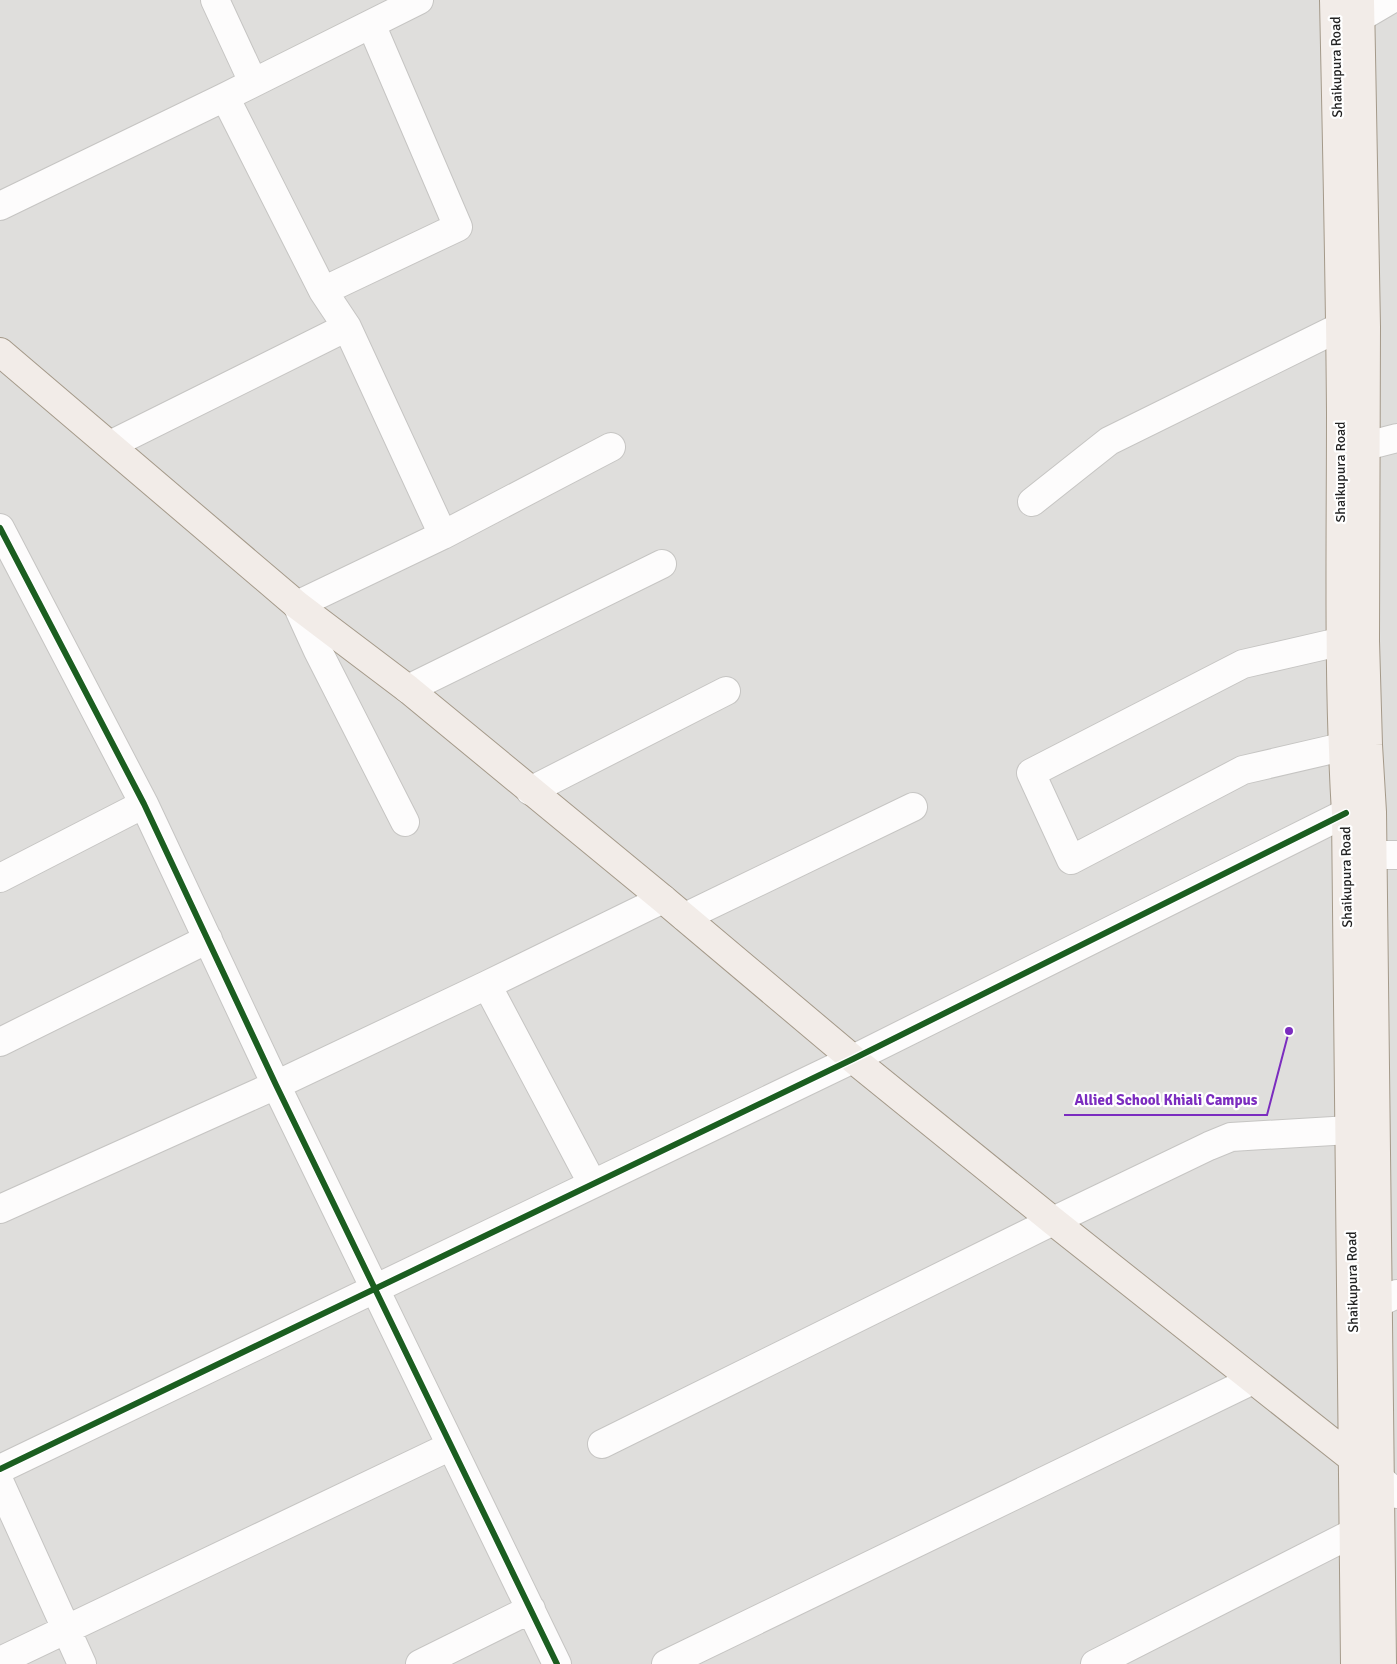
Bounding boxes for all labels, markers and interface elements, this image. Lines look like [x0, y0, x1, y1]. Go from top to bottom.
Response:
street label: Shaikupura Road [1327, 16, 1346, 118]
street label: Shaikupura Road [1332, 421, 1349, 523]
street label: Shaikupura Road [1337, 826, 1356, 928]
callout: Allied School Khiali Campus [1064, 1085, 1267, 1115]
text: Allied School Khiali Campus [1075, 1091, 1258, 1109]
street label: Shaikupura Road [1343, 1231, 1362, 1333]

